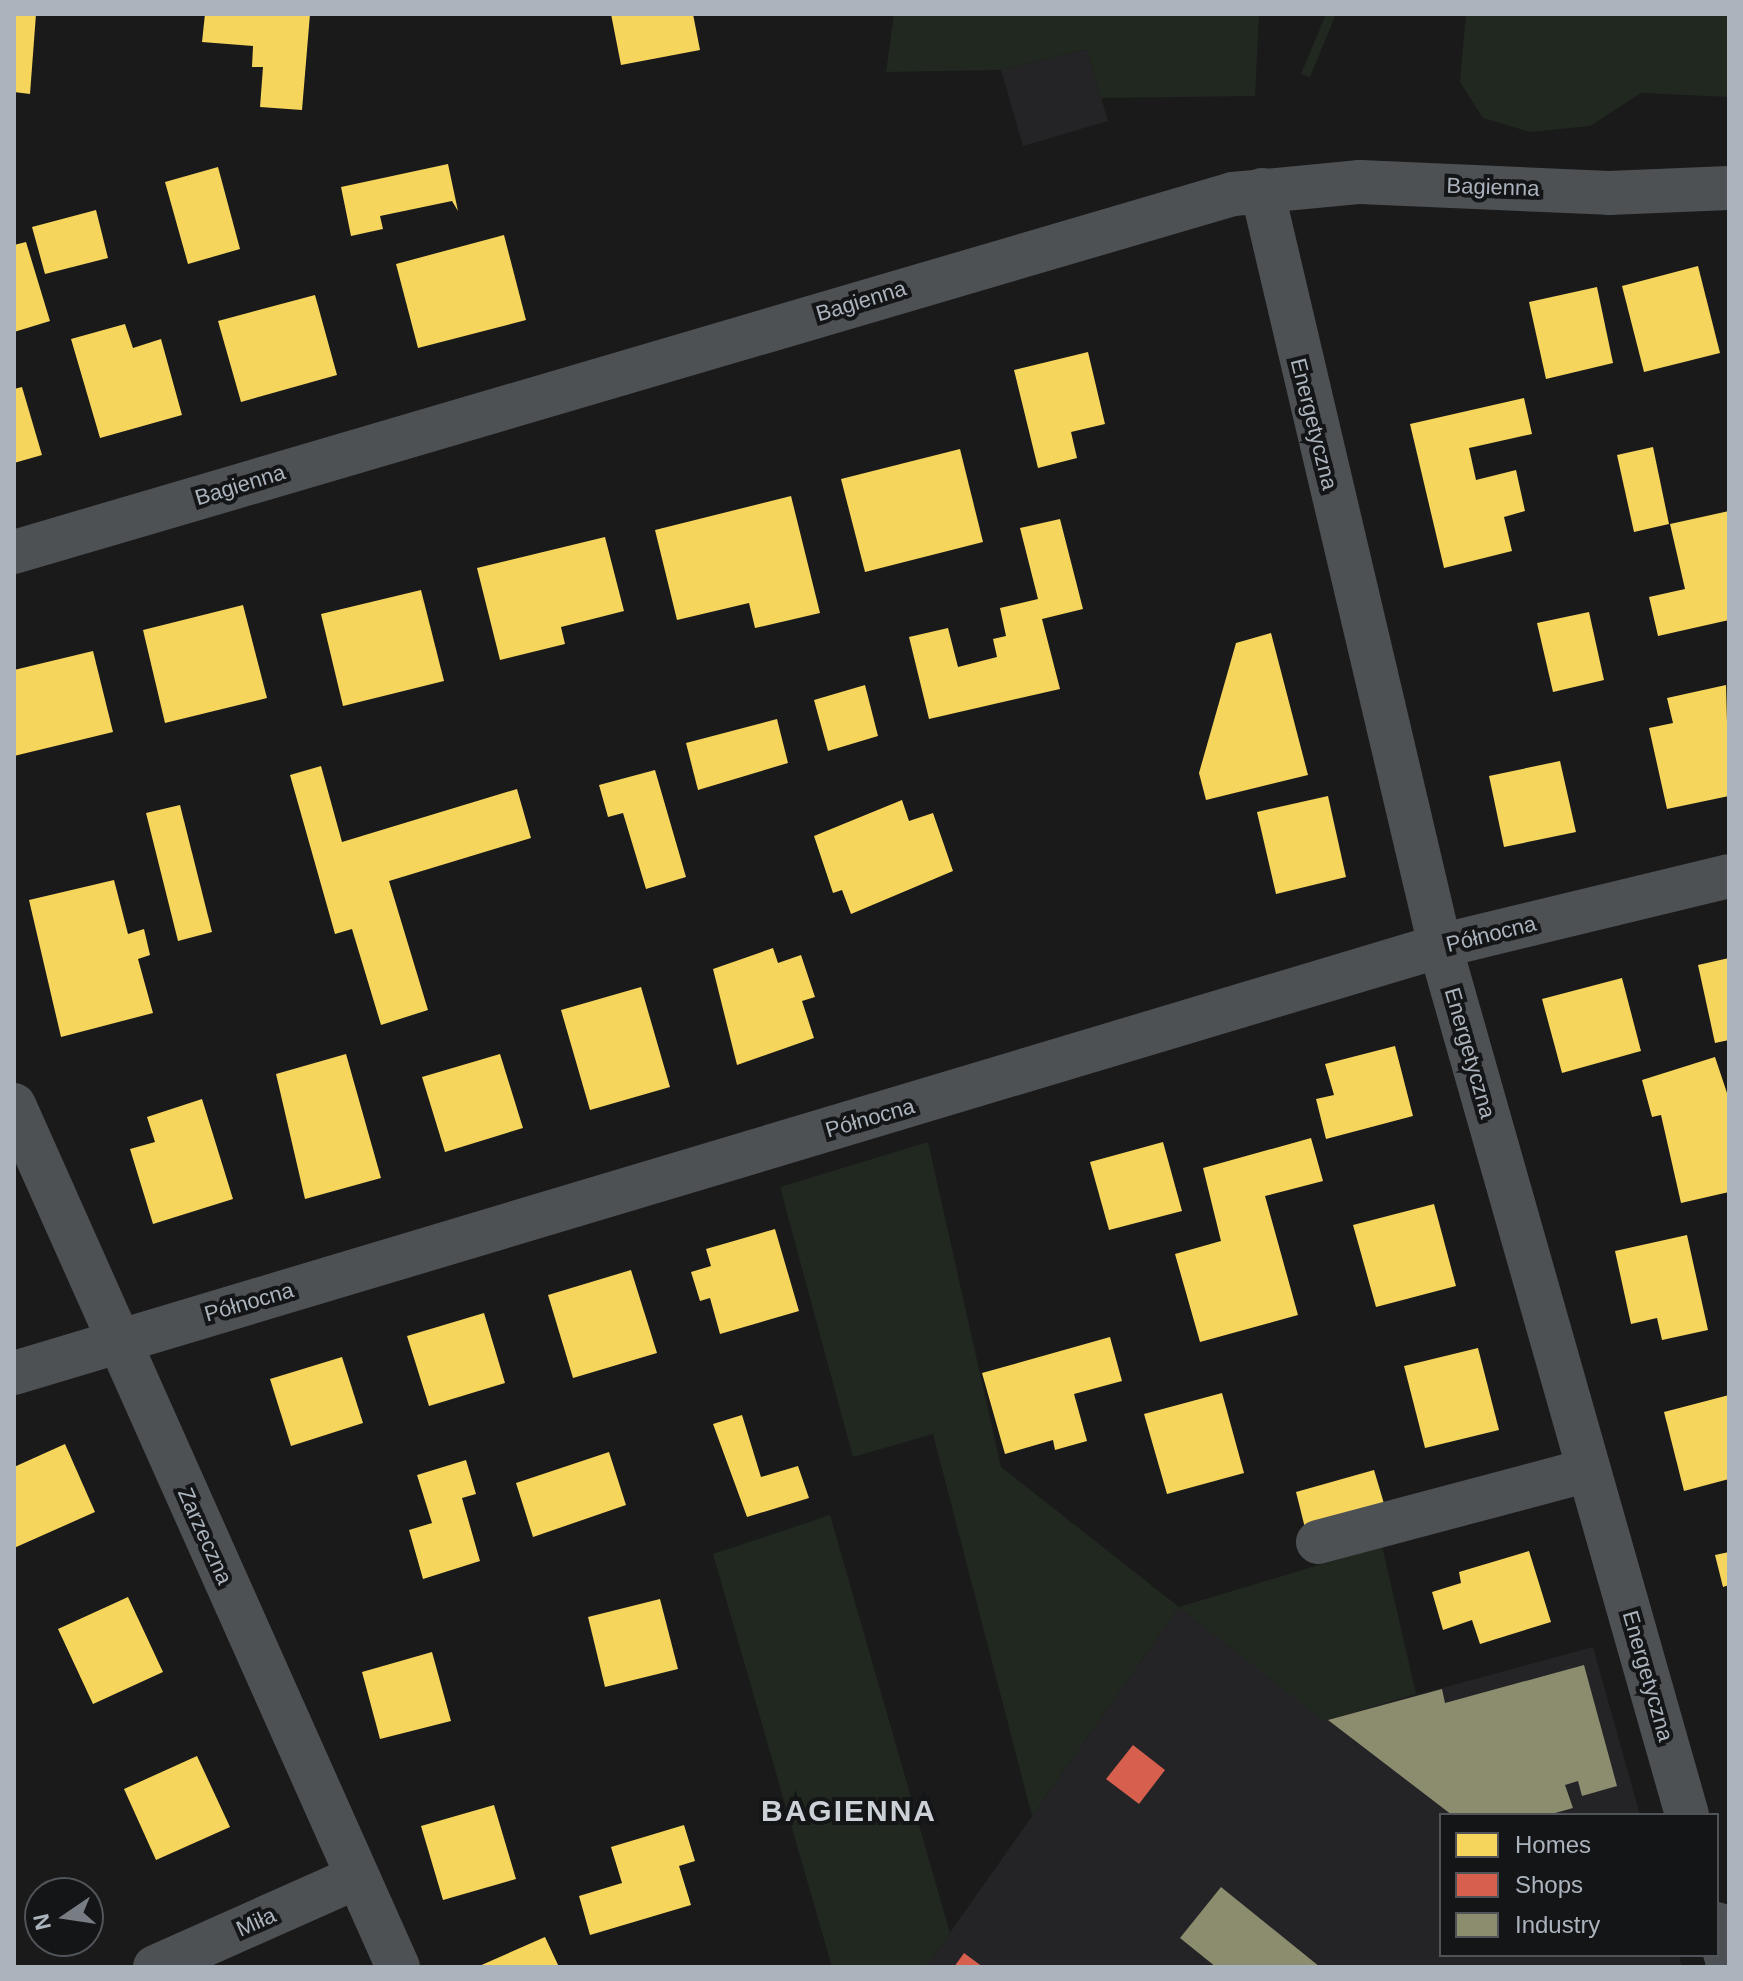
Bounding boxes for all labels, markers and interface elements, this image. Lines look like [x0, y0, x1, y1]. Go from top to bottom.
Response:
street label: Bagienna [1446, 172, 1540, 202]
street label: Bagienna [813, 275, 909, 327]
street label: Energetyczna [1285, 356, 1343, 492]
street label: Bagienna [192, 459, 288, 511]
street label: Północna [1443, 910, 1539, 958]
street label: Energetyczna [1439, 985, 1501, 1121]
street label: Północna [822, 1093, 918, 1143]
street label: Północna [201, 1277, 297, 1327]
street label: Zarzeczna [172, 1484, 238, 1588]
street label: Energetyczna [1617, 1608, 1679, 1744]
district label: BAGIENNA [761, 1793, 937, 1829]
legend [1439, 1813, 1719, 1957]
text: Homes [1515, 1831, 1591, 1858]
text: Shops [1515, 1871, 1583, 1898]
north arrow [24, 1877, 104, 1957]
street label: Miła [232, 1902, 280, 1942]
text: Industry [1515, 1911, 1600, 1938]
text: N [28, 1912, 56, 1933]

